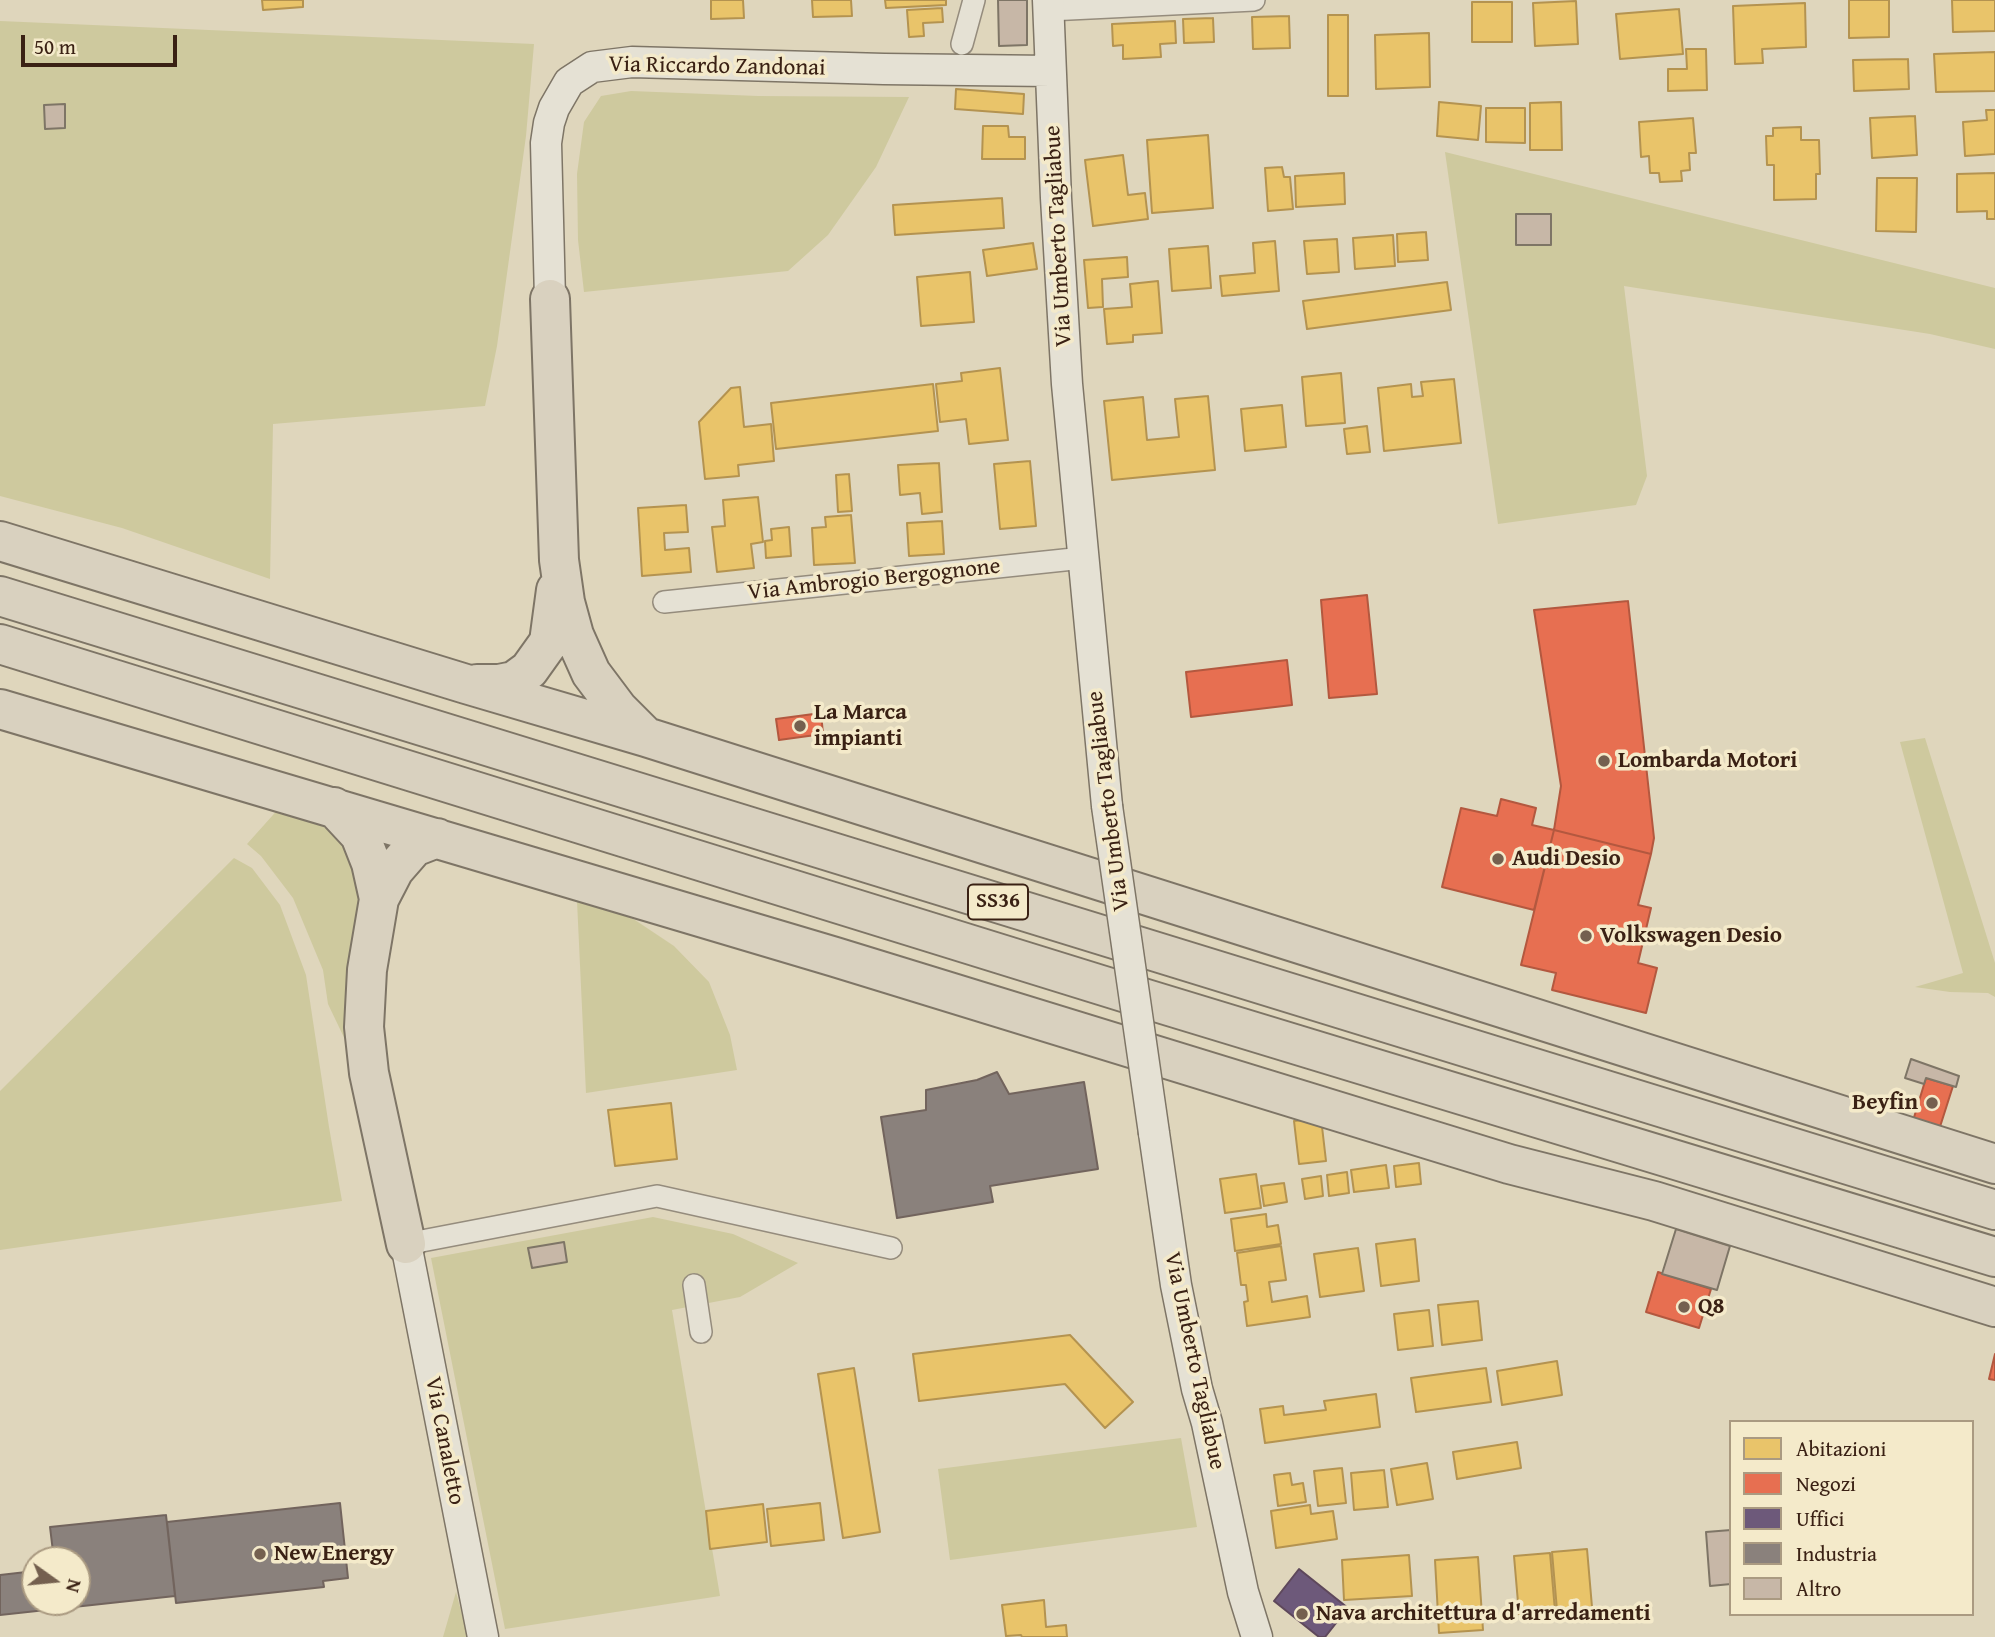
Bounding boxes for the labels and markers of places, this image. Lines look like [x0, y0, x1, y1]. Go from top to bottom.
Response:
place label: La Marca impianti [814, 699, 907, 753]
marker: La Marca impianti [792, 718, 808, 734]
place label: Lombarda Motori [1618, 747, 1797, 775]
marker: Lombarda Motori [1596, 753, 1612, 769]
place label: Audi Desio [1512, 845, 1621, 873]
marker: Audi Desio [1490, 851, 1506, 867]
place label: Volkswagen Desio [1600, 922, 1782, 950]
marker: Volkswagen Desio [1578, 928, 1594, 944]
place label: Beyfin [1852, 1089, 1918, 1117]
marker: Beyfin [1924, 1095, 1940, 1111]
place label: Q8 [1698, 1293, 1724, 1321]
marker: Q8 [1676, 1299, 1692, 1315]
place label: New Energy [274, 1540, 394, 1568]
marker: New Energy [252, 1546, 268, 1562]
place label: Nava architettura d'arredamenti [1316, 1600, 1651, 1628]
marker: Nava architettura d'arredamenti [1294, 1606, 1310, 1622]

